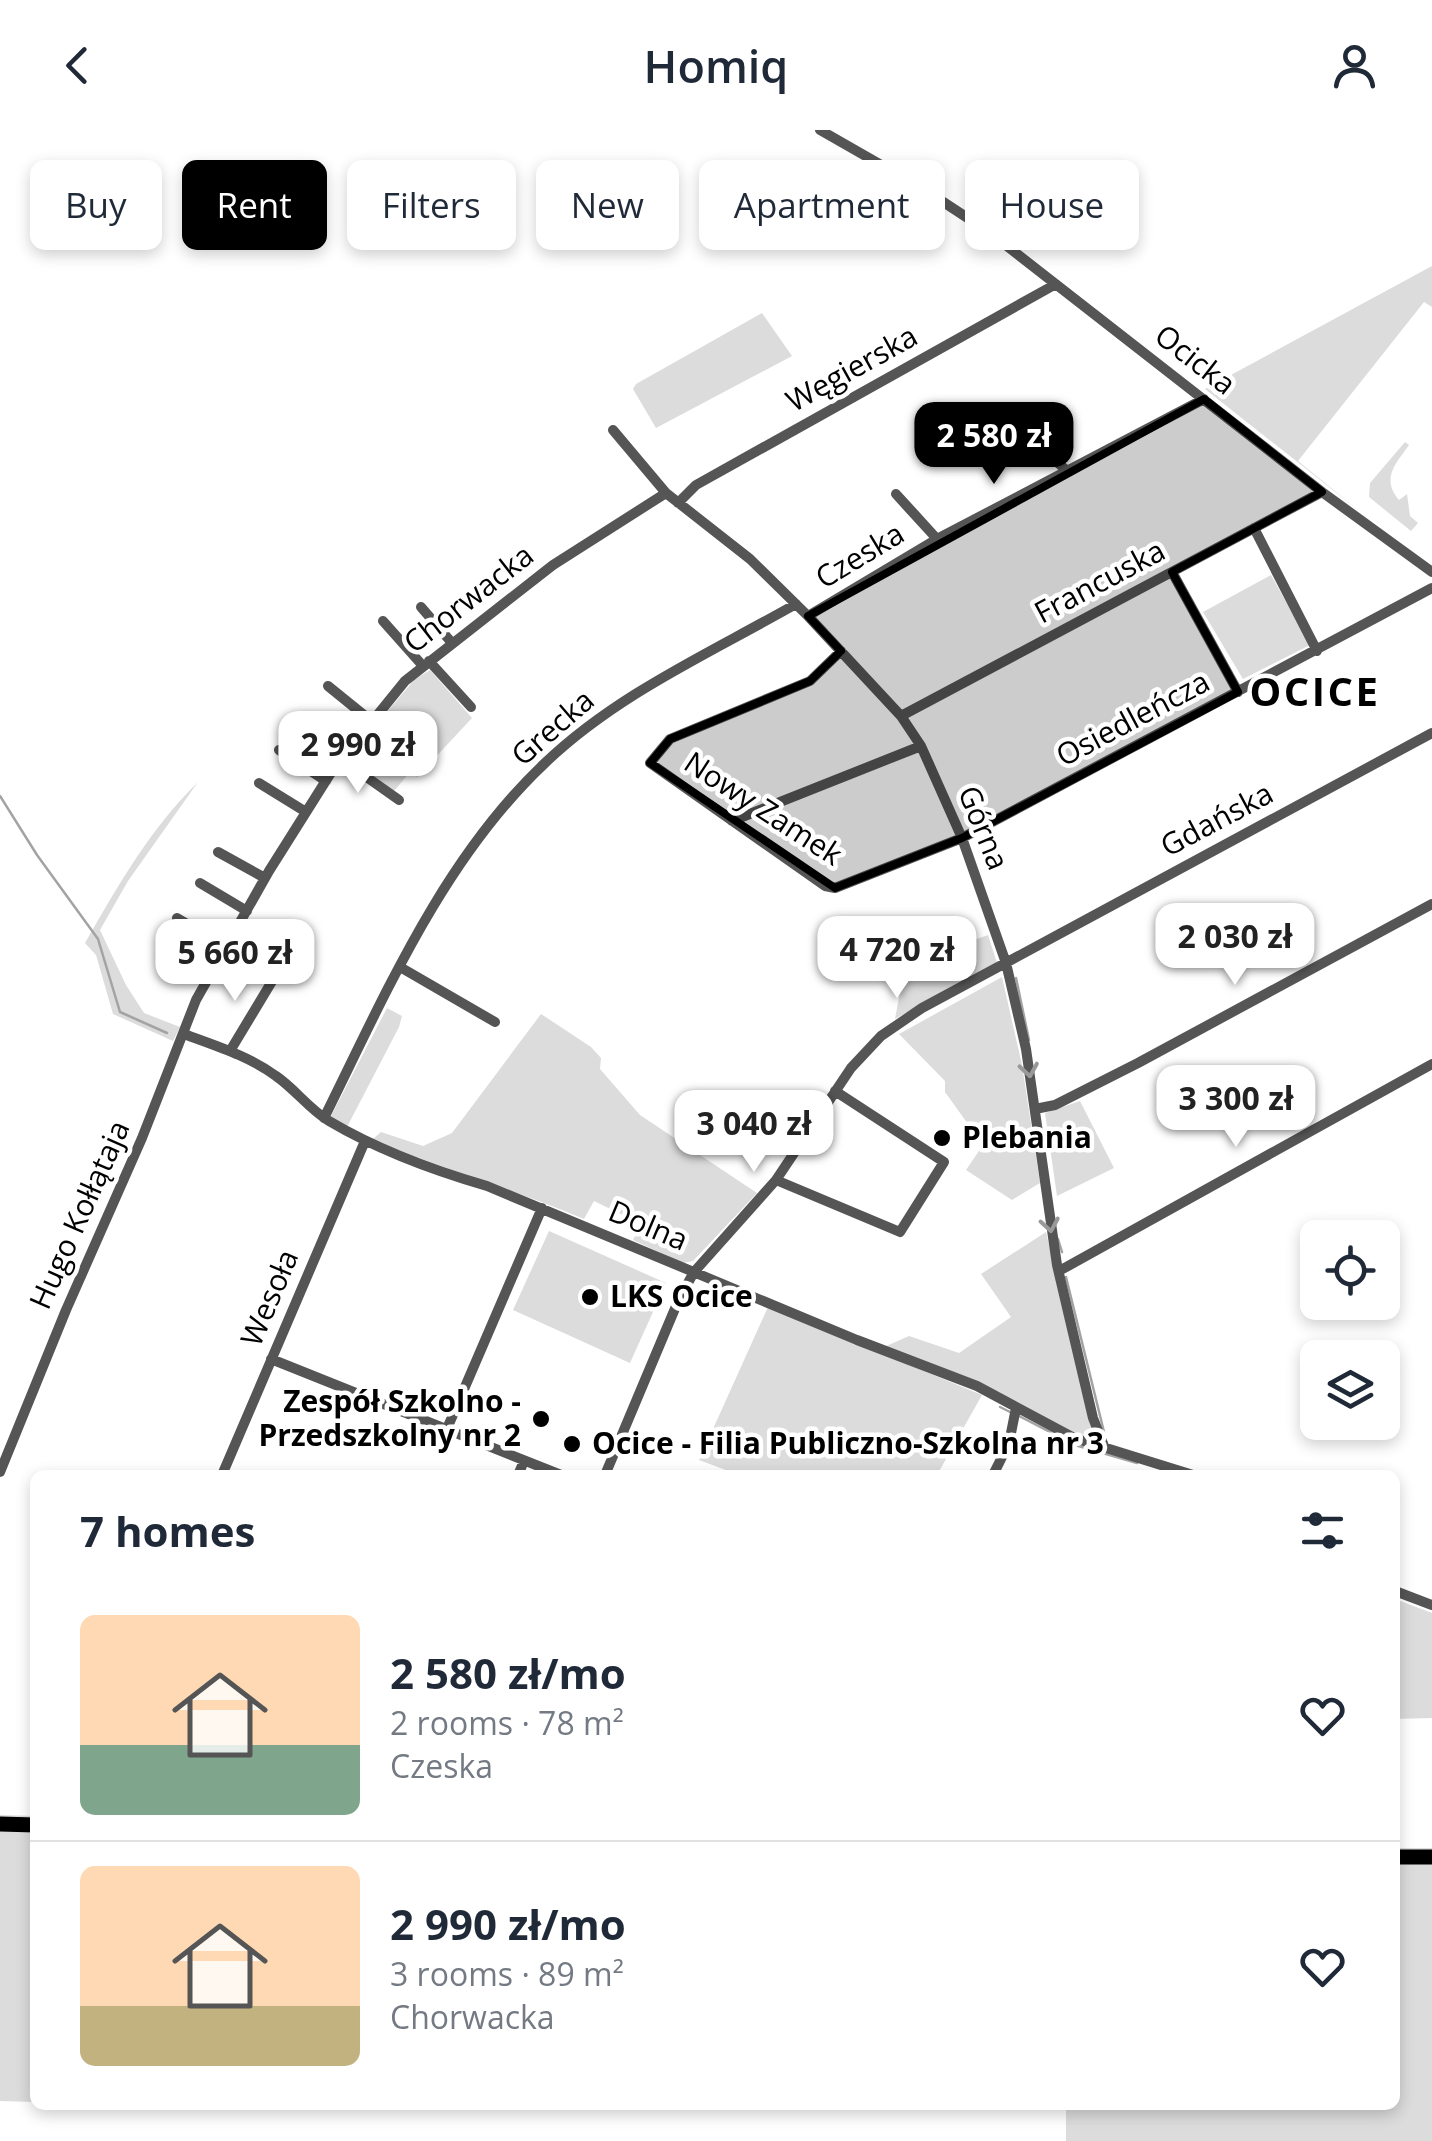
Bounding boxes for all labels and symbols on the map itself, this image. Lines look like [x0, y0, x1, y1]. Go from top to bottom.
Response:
street label: Ocicka [1147, 314, 1245, 403]
street label: Węgierska [778, 315, 924, 421]
pin: 2 580 zł [891, 402, 1097, 487]
street label: Czeska [807, 512, 911, 597]
street label: Francuska [1027, 529, 1172, 632]
street label: Chorwacka [395, 534, 542, 661]
street label: Osiedleńcza [1048, 660, 1216, 775]
district label: OCICE [1250, 663, 1380, 718]
street label: Grecka [502, 679, 602, 774]
pin: 2 990 zł [255, 711, 461, 796]
street label: Nowy Zamek [677, 741, 851, 874]
street label: Gdańska [1153, 772, 1280, 865]
street label: Górna [949, 779, 1020, 876]
pin: 2 030 zł [1132, 903, 1338, 988]
pin: 4 720 zł [794, 916, 1000, 1001]
pin: 5 660 zł [132, 919, 338, 1004]
one-way arrow [1018, 1062, 1039, 1078]
pin: 3 300 zł [1133, 1065, 1339, 1150]
pin: 3 040 zł [651, 1090, 857, 1175]
street label: Hugo Kołłątaja [19, 1114, 139, 1315]
place label: Plebania [962, 1116, 1092, 1157]
marker: Plebania [931, 1127, 953, 1149]
street label: Dolna [603, 1190, 695, 1260]
one-way arrow [1039, 1217, 1060, 1233]
street label: Wesoła [230, 1243, 307, 1352]
place label: LKS Ocice [610, 1275, 753, 1316]
marker: LKS Ocice [579, 1286, 601, 1308]
place label: Zespół Szkolno - Przedszkolny nr 2 [258, 1380, 521, 1455]
marker: Zespół Szkolno - Przedszkolny nr 2 [530, 1408, 552, 1430]
place label: Ocice - Filia Publiczno-Szkolna nr 3 [592, 1422, 1104, 1463]
marker: Ocice - Filia Publiczno-Szkolna nr 3 [561, 1433, 583, 1455]

